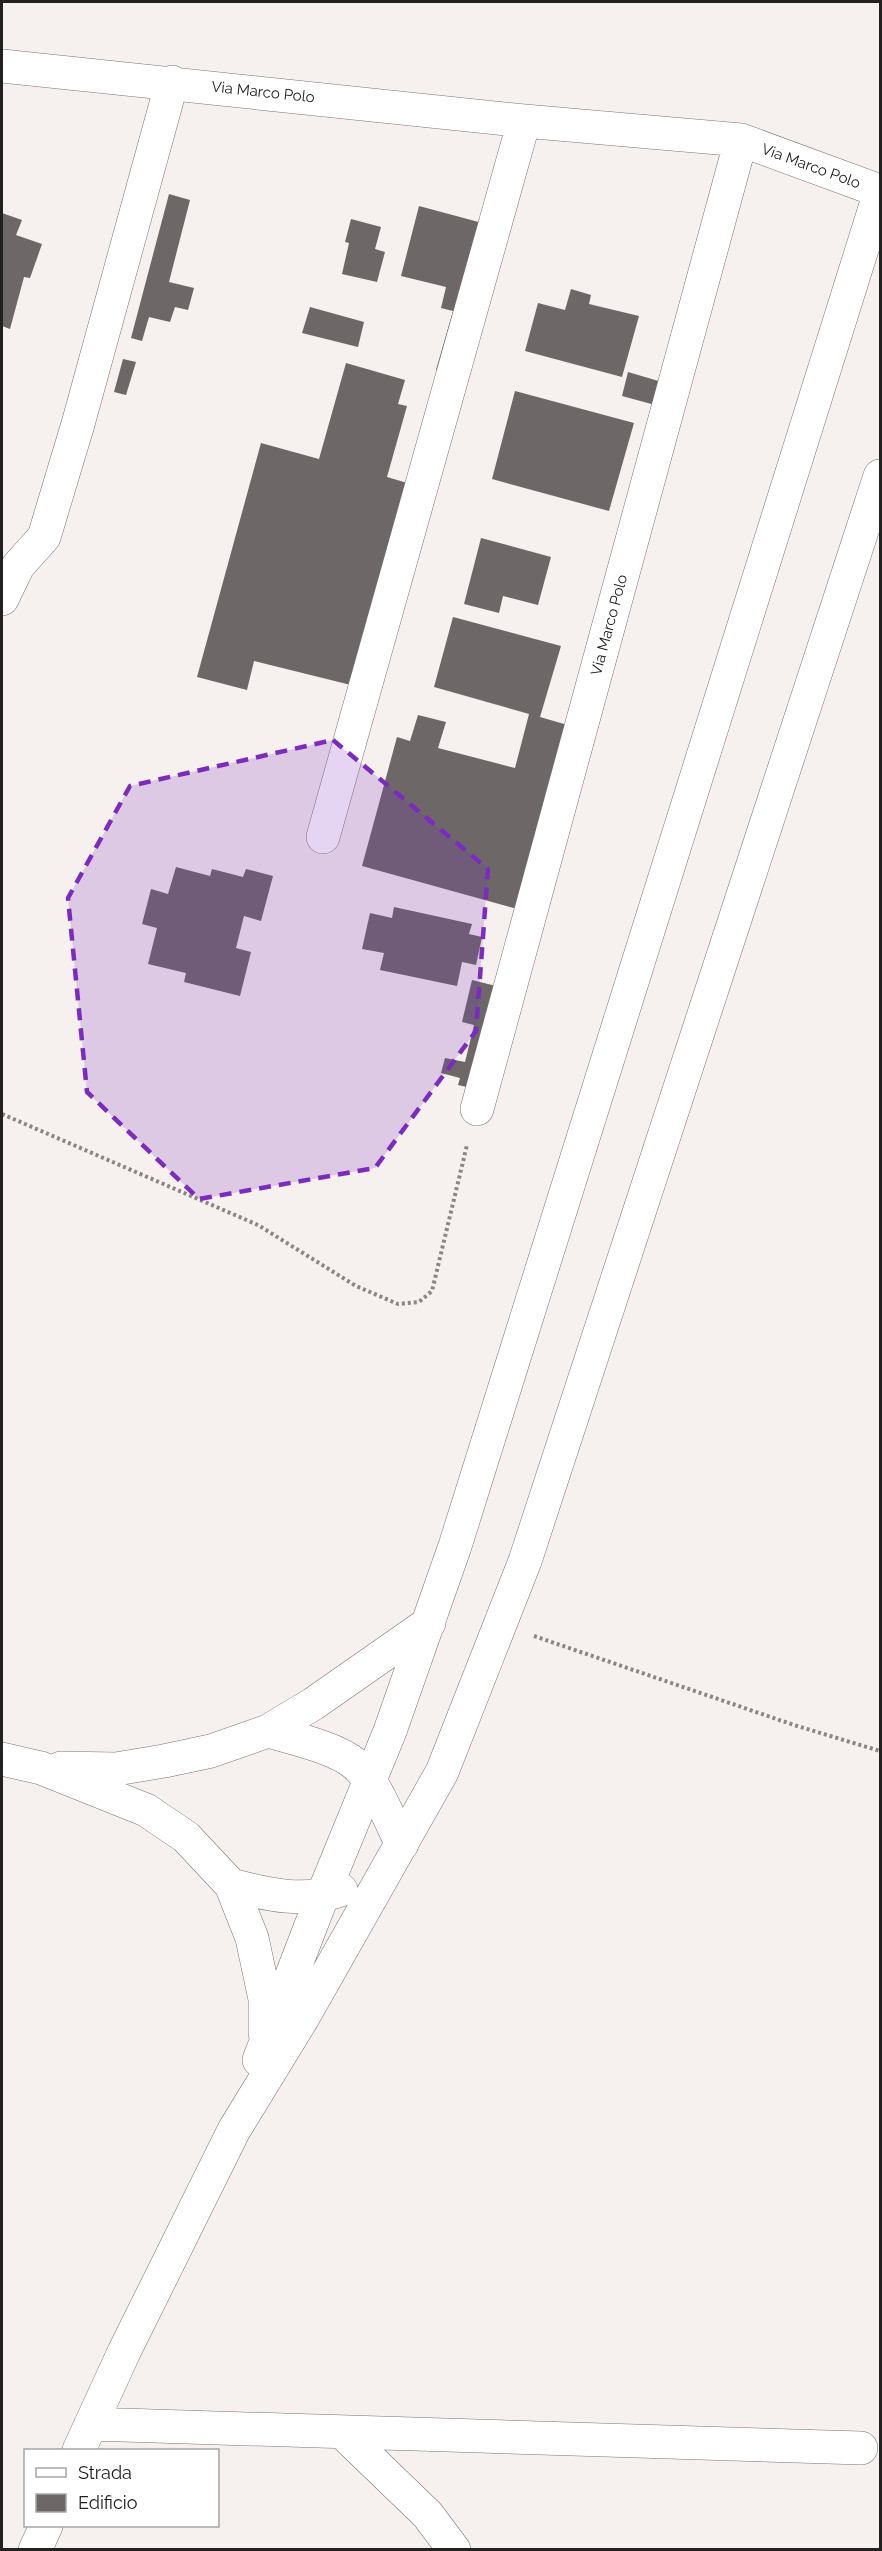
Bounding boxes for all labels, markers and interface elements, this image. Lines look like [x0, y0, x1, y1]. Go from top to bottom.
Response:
street label: Via Marco Polo [210, 78, 316, 106]
street label: Via Marco Polo [759, 140, 863, 192]
street label: Via Marco Polo [587, 572, 631, 677]
legend [24, 2449, 219, 2527]
text: Strada [78, 2462, 132, 2483]
text: Edificio [78, 2492, 138, 2513]

